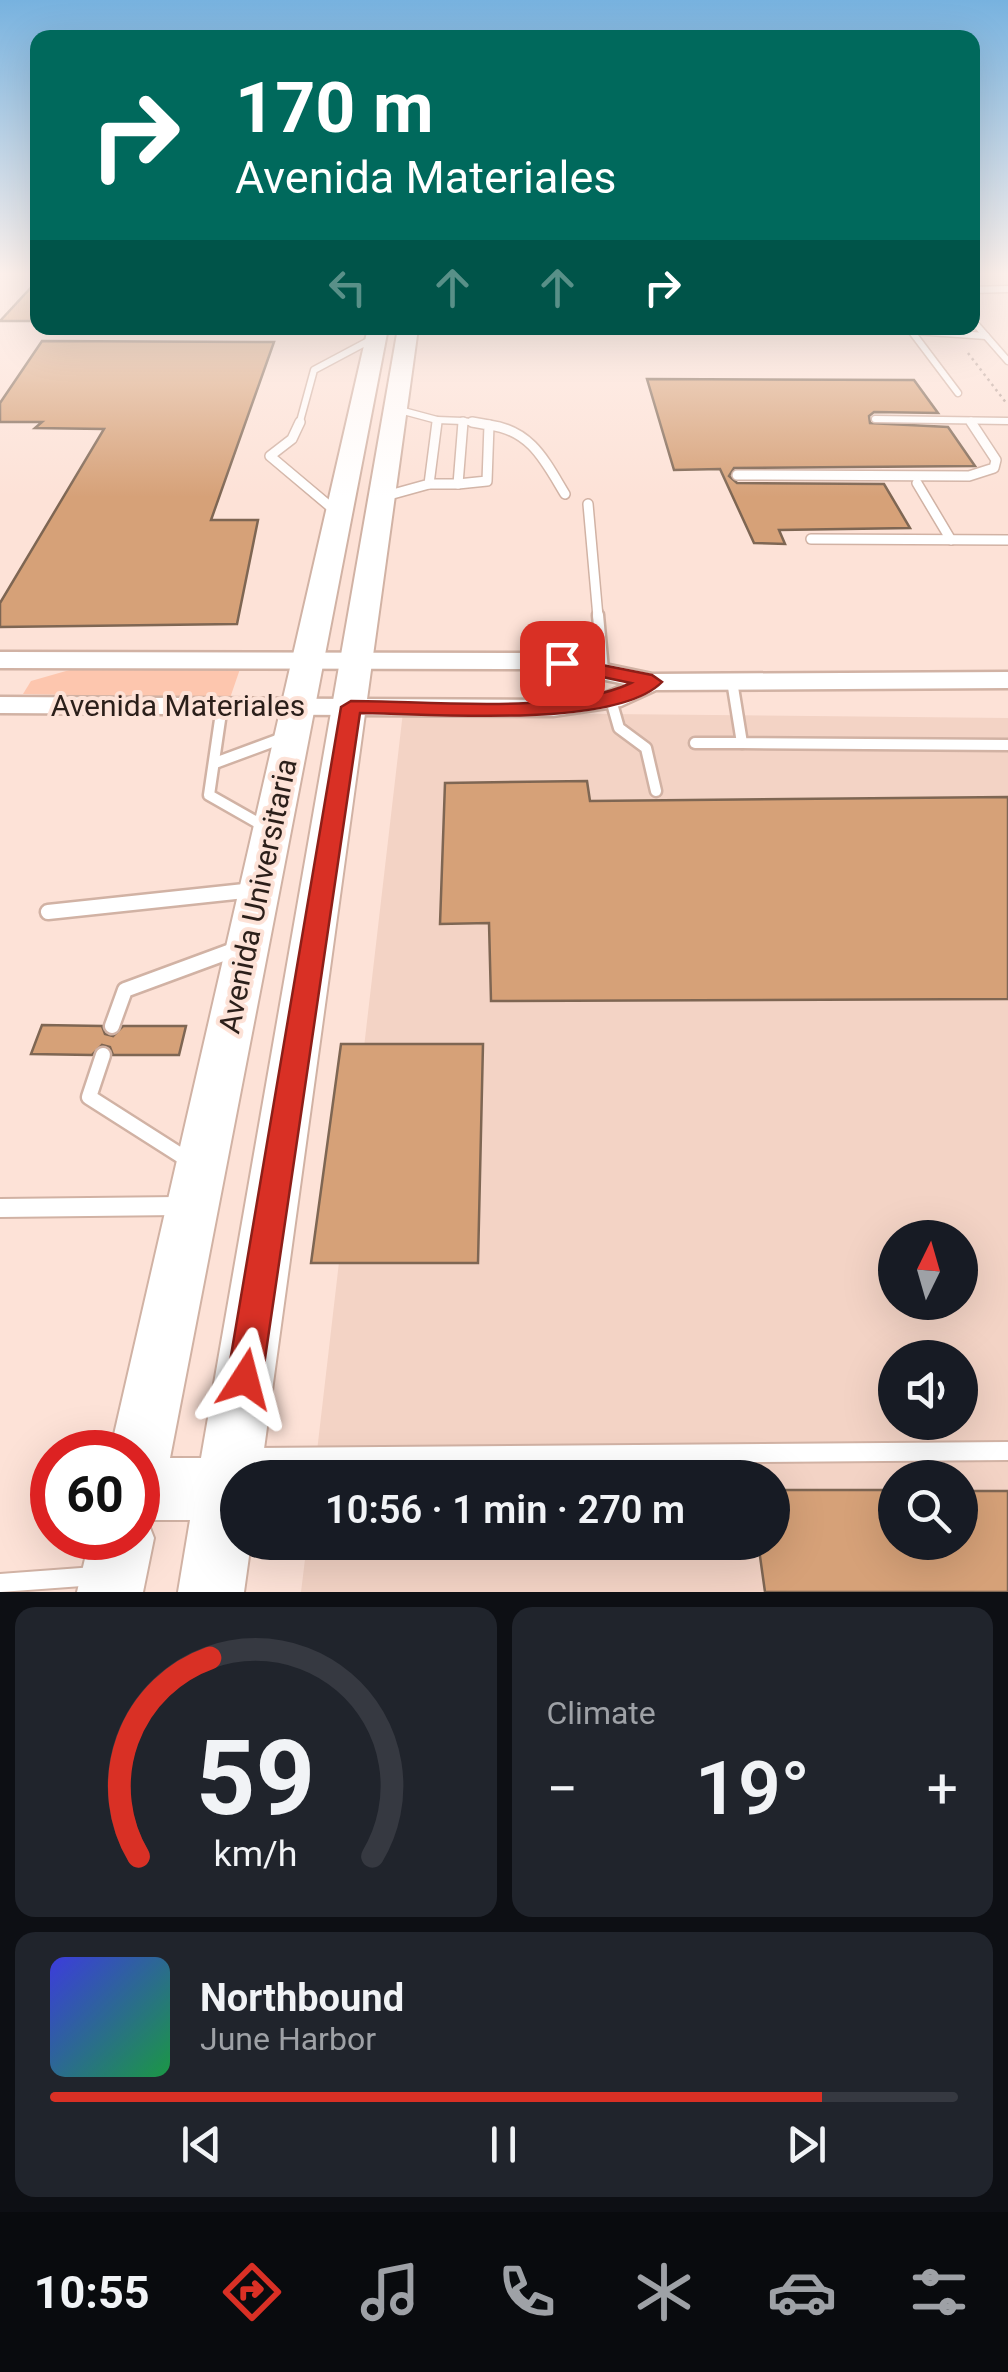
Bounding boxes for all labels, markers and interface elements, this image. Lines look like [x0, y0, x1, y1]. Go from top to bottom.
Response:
text: 170 m [235, 67, 434, 149]
icon: right [70, 70, 200, 200]
text: Avenida Materiales [235, 151, 617, 204]
icon: left [320, 260, 375, 315]
icon: ahead [425, 260, 480, 315]
icon: ahead [530, 260, 585, 315]
icon: right [635, 260, 690, 315]
pin [520, 621, 605, 706]
icon: arrive [535, 636, 590, 691]
street label: Avenida Materiales [51, 688, 305, 723]
street label: Avenida Universitaria [211, 755, 304, 1037]
north arrow [878, 1220, 978, 1320]
map controls [878, 1220, 978, 1560]
position arrow [193, 1327, 297, 1431]
button: sound [878, 1340, 978, 1440]
speed limit sign: 60 [30, 1430, 160, 1560]
button: search [878, 1460, 978, 1560]
text: 10:56 · 1 min · 270 m [325, 1488, 685, 1532]
text: Climate [547, 1694, 656, 1732]
text: 59 [196, 1718, 315, 1839]
text: 19° [695, 1744, 810, 1832]
text: − [547, 1757, 578, 1821]
text: + [927, 1757, 958, 1821]
text: km/h [214, 1833, 298, 1875]
text: Northbound [200, 1976, 404, 2020]
text: June Harbor [200, 2020, 376, 2058]
icon: previous [174, 2117, 229, 2172]
icon: pause [476, 2117, 531, 2172]
icon: next [779, 2117, 834, 2172]
icon: directions [217, 2257, 287, 2327]
icon: music [355, 2257, 425, 2327]
icon: phone [492, 2257, 562, 2327]
icon: climate [629, 2257, 699, 2327]
icon: car [767, 2257, 837, 2327]
icon: filters [904, 2257, 974, 2327]
text: 10:55 [34, 2266, 150, 2319]

